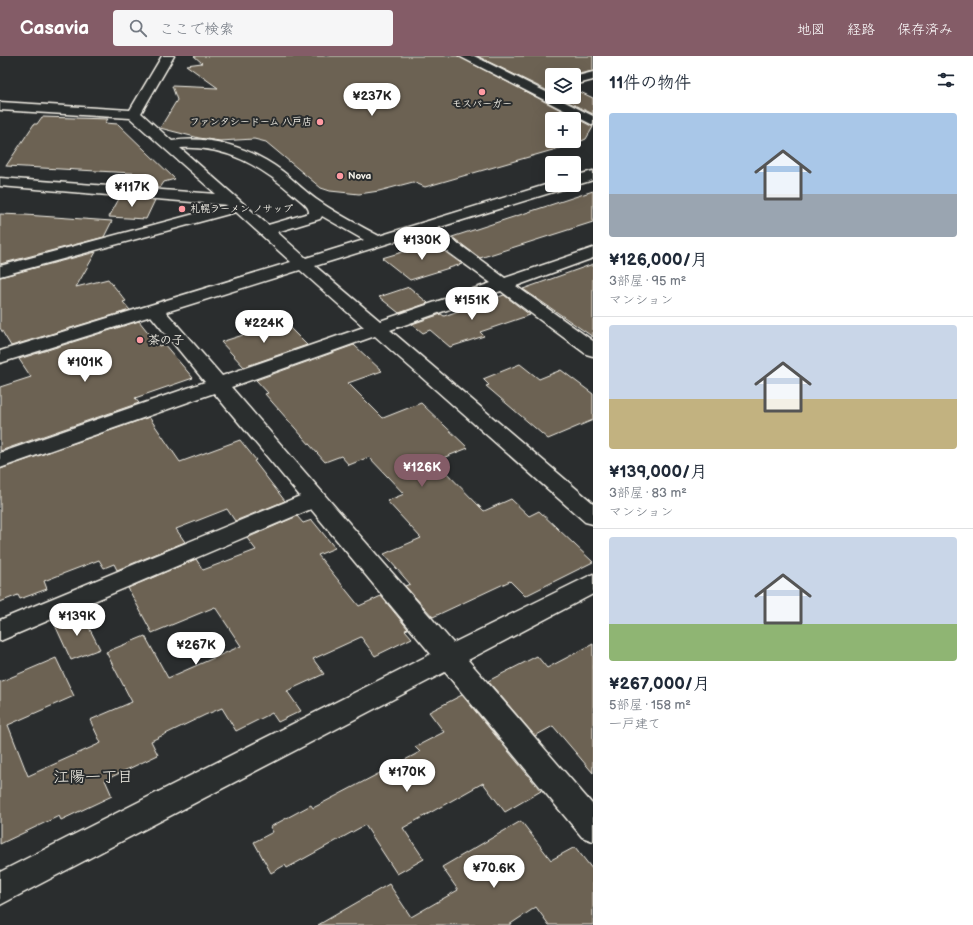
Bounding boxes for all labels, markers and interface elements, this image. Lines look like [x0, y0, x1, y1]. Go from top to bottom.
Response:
search box [113, 10, 393, 46]
text: Casavia [20, 17, 89, 40]
icon: search [127, 17, 149, 39]
text: ここで検索 [159, 20, 234, 39]
text: 地図 [797, 21, 825, 38]
text: 経路 [847, 21, 875, 38]
text: 保存済み [897, 21, 953, 38]
map controls [545, 68, 581, 192]
button: layers [545, 68, 581, 104]
icon: filters [935, 69, 957, 91]
text: 11件の物件 [609, 73, 691, 93]
pin: ¥237K [344, 83, 400, 117]
marker: モスバーガー [477, 87, 487, 97]
text: ¥237K [352, 88, 392, 104]
place label: モスバーガー [452, 98, 512, 110]
button: + [545, 112, 581, 148]
place label: ファンタシードーム 八戸店 [190, 116, 312, 128]
marker: ファンタシードーム 八戸店 [315, 117, 325, 127]
icon: home [747, 139, 819, 211]
button: − [545, 156, 581, 192]
place label: Nova [348, 170, 372, 182]
marker: Nova [335, 171, 345, 181]
pin: ¥117K [104, 174, 160, 208]
text: ¥117K [115, 179, 149, 195]
place label: 札幌ラーメン ノサップ [190, 203, 293, 215]
marker: 札幌ラーメン ノサップ [177, 204, 187, 214]
pin: ¥130K [394, 227, 450, 261]
text: ¥130K [403, 232, 441, 248]
text: ¥126,000/月 [609, 250, 708, 270]
text: 3部屋 · 95 m² [609, 273, 686, 289]
pin: ¥151K [444, 287, 500, 321]
text: ¥151K [454, 292, 490, 308]
text: マンション [609, 292, 673, 308]
pin: ¥224K [236, 310, 292, 344]
text: ¥224K [244, 315, 284, 331]
place label: 茶の子 [148, 333, 184, 348]
marker: 茶の子 [135, 335, 145, 345]
pin: ¥101K [57, 349, 113, 383]
icon: home [747, 351, 819, 423]
text: ¥101K [67, 354, 103, 370]
pin: ¥126K [394, 454, 450, 488]
text: ¥126K [403, 459, 441, 475]
text: ¥139,000/月 [609, 462, 707, 482]
text: 3部屋 · 83 m² [609, 485, 687, 501]
text: マンション [609, 504, 673, 520]
icon: home [747, 563, 819, 635]
pin: ¥139K [49, 603, 105, 637]
text: ¥139K [58, 608, 96, 624]
pin: ¥267K [168, 632, 224, 666]
text: ¥267K [176, 637, 216, 653]
text: ¥267,000/月 [609, 674, 710, 694]
text: 5部屋 · 158 m² [609, 697, 691, 713]
text: 一戸建て [609, 716, 661, 732]
pin: ¥170K [379, 759, 435, 793]
text: ¥170K [388, 764, 426, 780]
district label: 江陽一丁目 [53, 768, 133, 787]
pin: ¥70.6K [461, 855, 527, 889]
text: ¥70.6K [473, 860, 515, 876]

